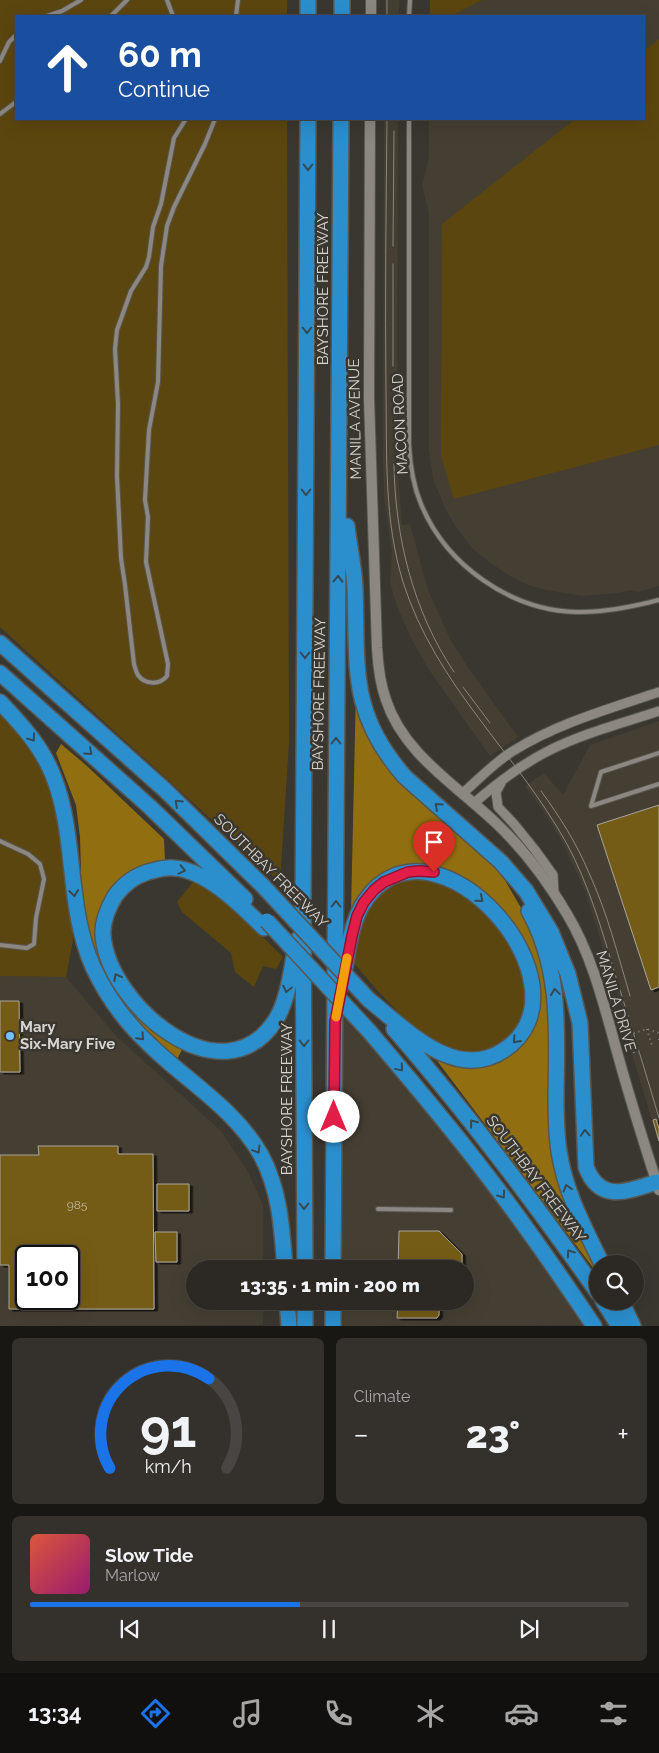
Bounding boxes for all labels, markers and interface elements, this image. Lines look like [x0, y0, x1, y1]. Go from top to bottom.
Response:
text: 60 m [118, 34, 202, 75]
icon: ahead [35, 35, 100, 100]
text: Continue [118, 76, 210, 102]
one-way arrow [303, 164, 313, 172]
street label: BAYSHORE FREEWAY [314, 212, 332, 365]
one-way arrow [302, 326, 312, 334]
street label: MANILA AVENUE [345, 358, 365, 480]
street label: MACON ROAD [388, 373, 412, 475]
one-way arrow [301, 489, 311, 497]
one-way arrow [333, 574, 343, 582]
street label: BAYSHORE FREEWAY [309, 617, 329, 771]
one-way arrow [300, 652, 310, 659]
one-way arrow [26, 732, 35, 742]
one-way arrow [331, 737, 341, 744]
one-way arrow [83, 746, 92, 755]
one-way arrow [175, 800, 184, 809]
one-way arrow [435, 803, 444, 812]
street label: SOUTHBAY FREEWAY [210, 810, 332, 932]
pin [413, 821, 455, 872]
icon: arrive [420, 828, 448, 856]
one-way arrow [178, 864, 187, 875]
one-way arrow [68, 889, 79, 897]
one-way arrow [474, 894, 483, 902]
one-way arrow [330, 899, 341, 907]
street label: MANILA DRIVE [592, 948, 640, 1054]
one-way arrow [113, 973, 123, 982]
one-way arrow [282, 984, 293, 993]
one-way arrow [550, 987, 560, 996]
place label: Mary Six-Mary Five [20, 1018, 115, 1053]
street label: BAYSHORE FREEWAY [278, 1022, 296, 1175]
marker: Mary Six-Mary Five [4, 1030, 16, 1042]
one-way arrow [136, 1031, 145, 1040]
one-way arrow [512, 1034, 521, 1043]
one-way arrow [299, 1040, 309, 1047]
one-way arrow [395, 1062, 404, 1071]
position arrow [307, 1090, 359, 1142]
street label: SOUTHBAY FREEWAY [482, 1112, 590, 1246]
one-way arrow [470, 1120, 478, 1129]
one-way arrow [579, 1128, 590, 1136]
one-way arrow [251, 1144, 261, 1153]
one-way arrow [563, 1184, 573, 1192]
one-way arrow [496, 1189, 504, 1198]
house number: 985 [67, 1198, 88, 1212]
one-way arrow [299, 1202, 309, 1210]
speed limit sign: 100 [15, 1245, 80, 1310]
one-way arrow [567, 1249, 576, 1259]
map controls [589, 1255, 644, 1310]
button: search [589, 1255, 644, 1310]
text: 13:35 · 1 min · 200 m [240, 1274, 420, 1296]
text: Climate [354, 1387, 410, 1406]
text: 91 [140, 1398, 196, 1459]
text: 23° [466, 1412, 520, 1457]
text: − [354, 1418, 369, 1451]
text: + [617, 1418, 629, 1451]
text: km/h [144, 1456, 191, 1477]
text: Slow Tide [105, 1544, 194, 1566]
text: Marlow [105, 1566, 160, 1585]
icon: previous [116, 1615, 144, 1643]
icon: pause [315, 1615, 343, 1643]
icon: next [515, 1615, 543, 1643]
icon: directions [138, 1696, 173, 1731]
icon: music [230, 1696, 265, 1731]
icon: phone [321, 1696, 356, 1731]
icon: climate [413, 1696, 448, 1731]
icon: car [504, 1696, 539, 1731]
icon: filters [596, 1696, 631, 1731]
text: 13:34 [28, 1700, 82, 1726]

